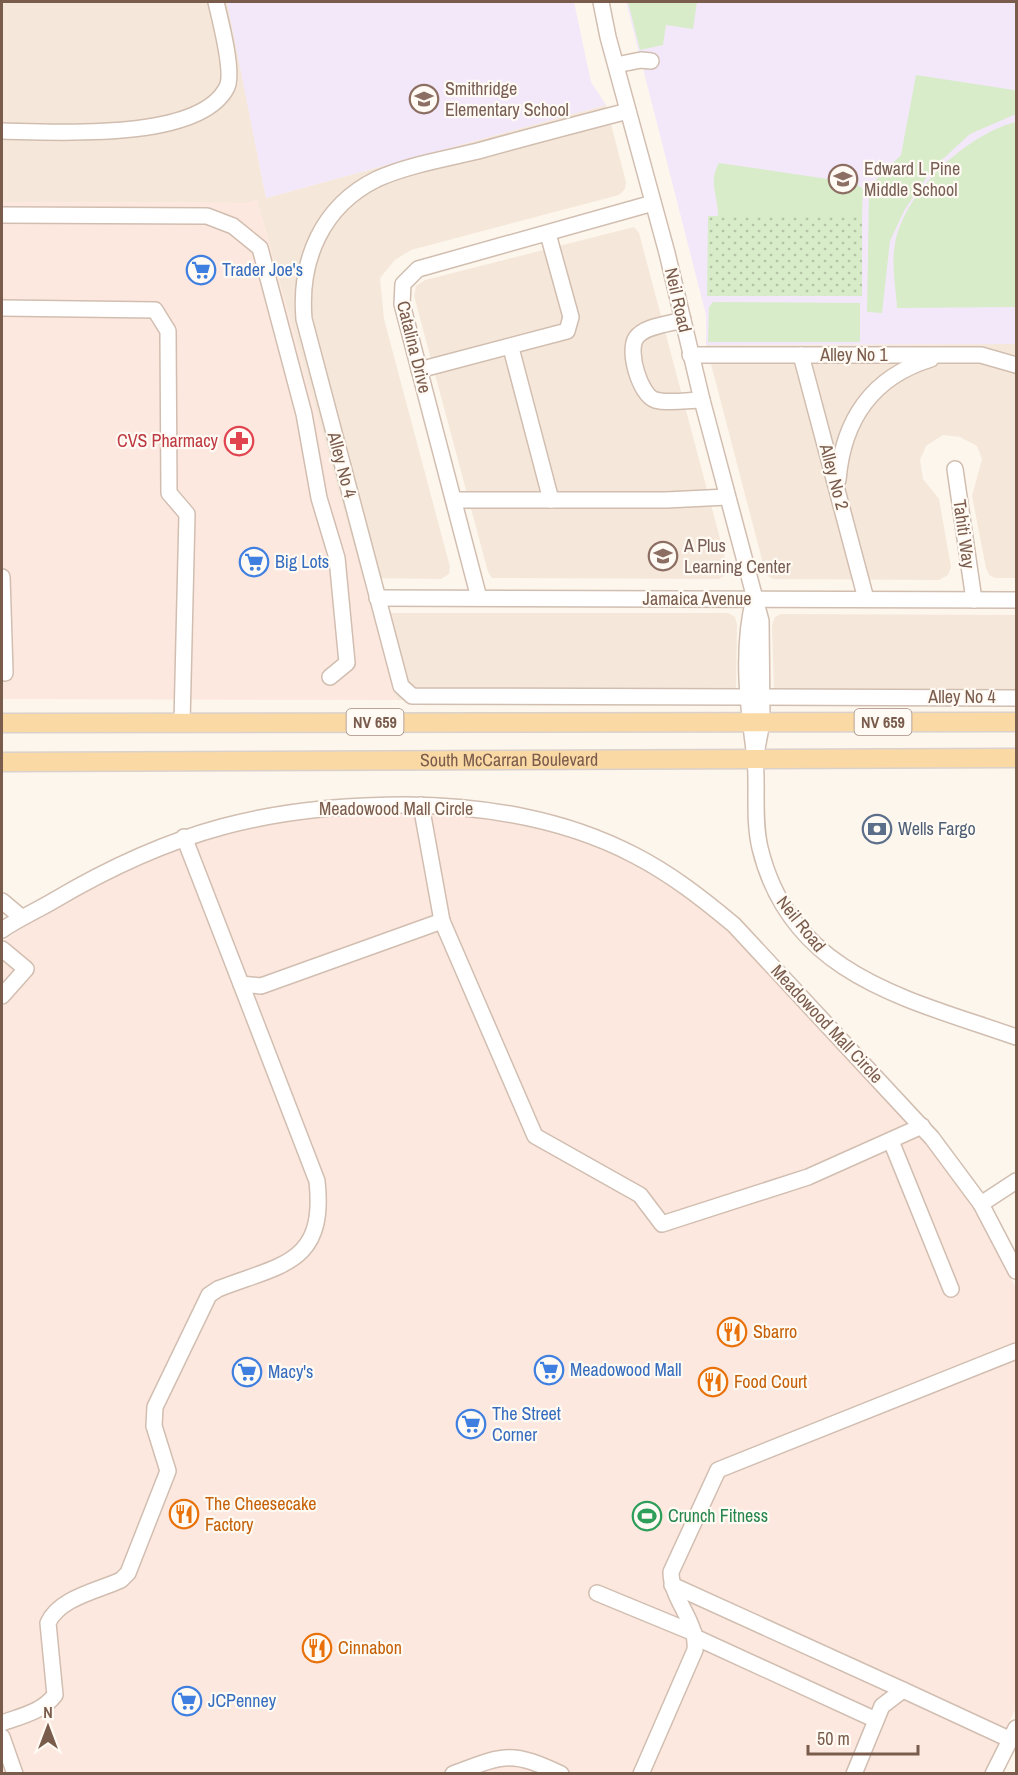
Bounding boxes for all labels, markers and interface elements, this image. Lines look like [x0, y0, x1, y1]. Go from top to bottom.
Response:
place label: Smithridge Elementary School [445, 76, 569, 122]
school or university icon: Smithridge Elementary School [408, 83, 440, 115]
place label: Edward L Pine Middle School [864, 156, 960, 202]
school or university icon: Edward L Pine Middle School [827, 163, 859, 195]
supermarket icon: Trader Joe's [185, 254, 217, 286]
place label: Trader Joe's [222, 257, 303, 282]
street label: Neil Road [659, 265, 698, 335]
street label: Catalina Drive [391, 298, 438, 396]
street label: Alley No 1 [819, 342, 888, 367]
pharmacy icon: CVS Pharmacy [223, 425, 255, 457]
place label: CVS Pharmacy [117, 428, 219, 453]
street label: Alley No 4 [321, 428, 363, 501]
street label: Alley No 2 [813, 440, 855, 513]
street label: Tahiti Way [947, 498, 982, 571]
place label: A Plus Learning Center [683, 533, 791, 579]
school or university icon: A Plus Learning Center [647, 540, 679, 572]
supermarket icon: Big Lots [238, 546, 270, 578]
place label: Big Lots [275, 549, 329, 574]
street label: Jamaica Avenue [643, 586, 751, 611]
street label: Alley No 4 [927, 684, 996, 709]
road number: NV 659 [346, 709, 404, 735]
road number: NV 659 [854, 709, 912, 735]
street label: South McCarran Boulevard [420, 747, 598, 772]
street label: Meadowood Mall Circle [319, 796, 473, 821]
bank icon: Wells Fargo [861, 813, 893, 845]
place label: Wells Fargo [898, 816, 976, 841]
street label: Neil Road [771, 890, 832, 957]
street label: Meadowood Mall Circle [766, 959, 889, 1089]
restaurant icon: Sbarro [716, 1316, 748, 1348]
place label: Sbarro [753, 1319, 797, 1344]
supermarket icon: Meadowood Mall [533, 1354, 565, 1386]
supermarket icon: Macy's [231, 1356, 263, 1388]
place label: Meadowood Mall [570, 1357, 682, 1382]
place label: Macy's [268, 1359, 313, 1384]
restaurant icon: Food Court [697, 1366, 729, 1398]
place label: Food Court [734, 1369, 807, 1394]
place label: The Street Corner [492, 1401, 561, 1447]
supermarket icon: The Street Corner [455, 1408, 487, 1440]
place label: The Cheesecake Factory [205, 1491, 317, 1537]
restaurant icon: The Cheesecake Factory [168, 1498, 200, 1530]
sports icon: Crunch Fitness [631, 1500, 663, 1532]
place label: Crunch Fitness [668, 1503, 768, 1528]
restaurant icon: Cinnabon [301, 1632, 333, 1664]
place label: Cinnabon [338, 1635, 402, 1660]
supermarket icon: JCPenney [171, 1685, 203, 1717]
place label: JCPenney [208, 1688, 277, 1713]
north arrow [18, 1697, 78, 1757]
text: N [43, 1701, 53, 1723]
scale bar [808, 1718, 918, 1756]
text: 50 m [817, 1726, 850, 1751]

